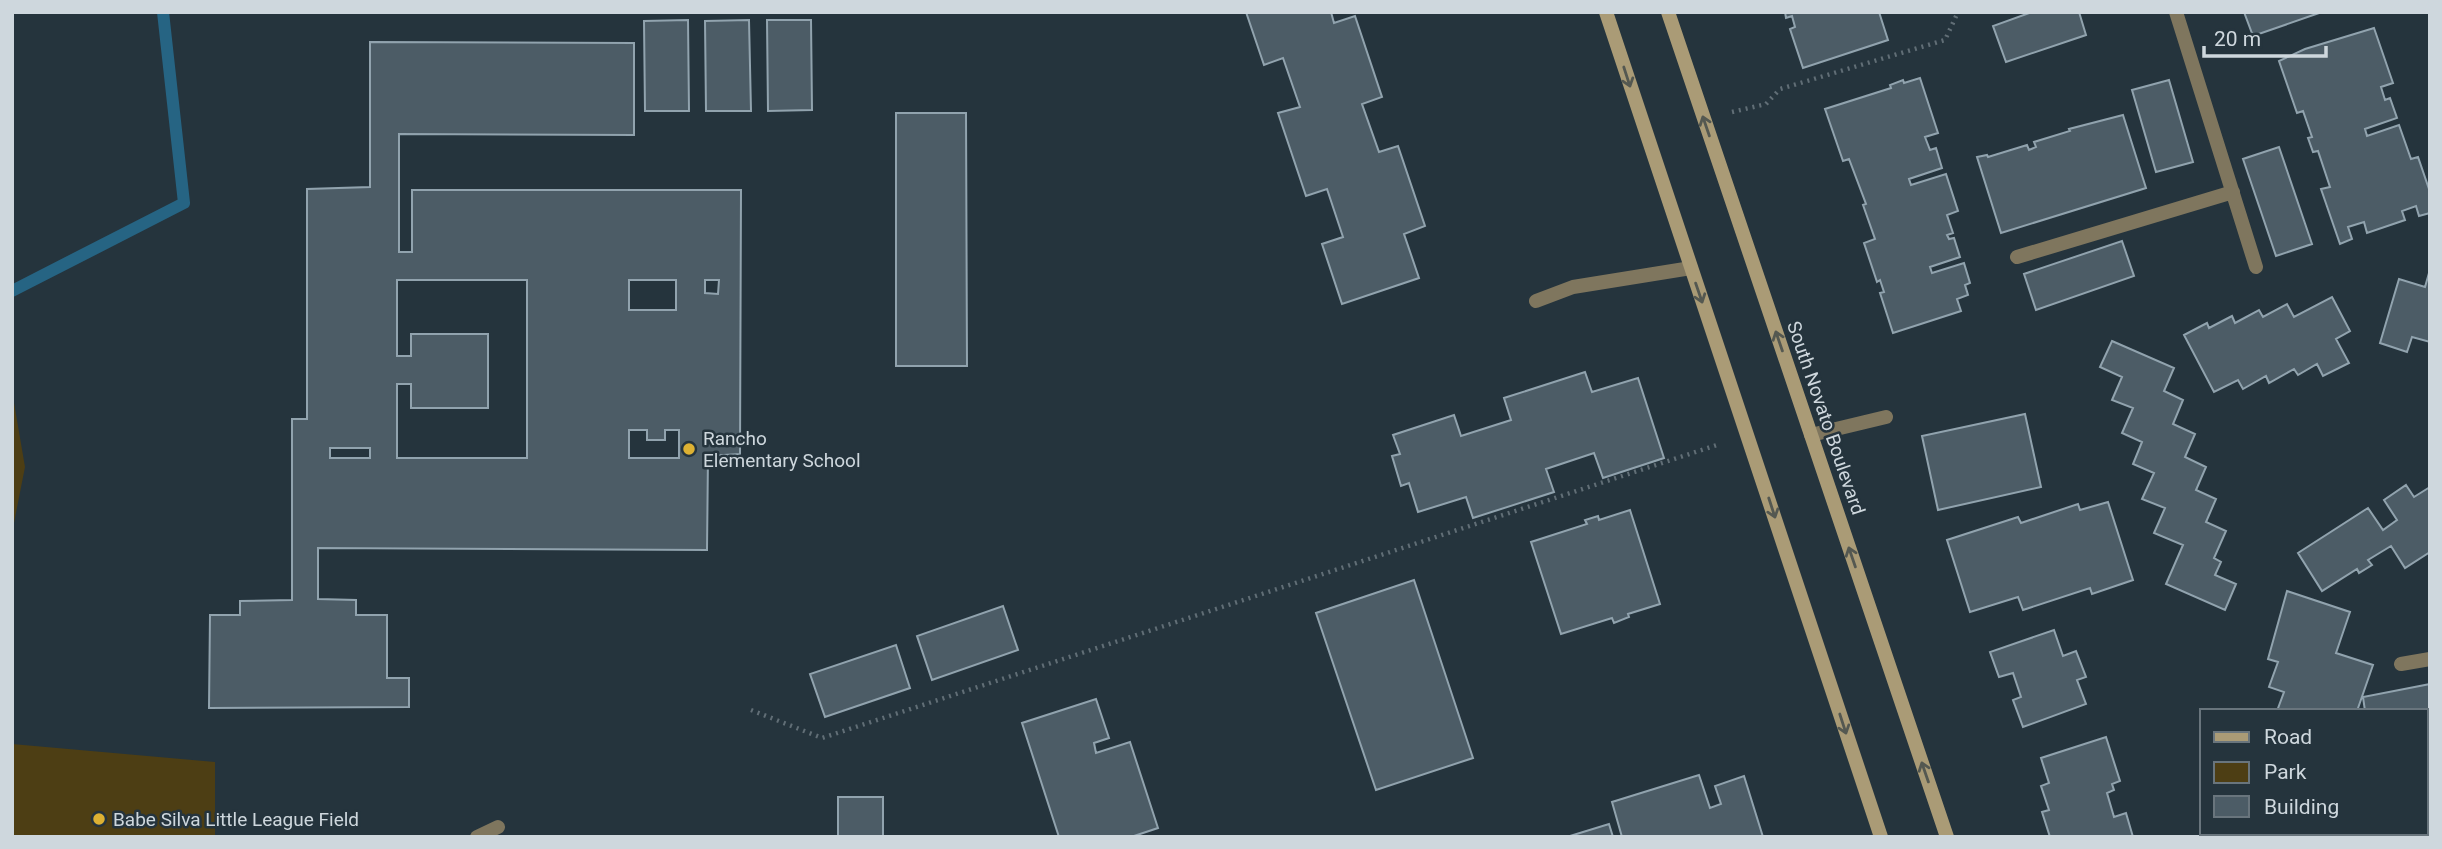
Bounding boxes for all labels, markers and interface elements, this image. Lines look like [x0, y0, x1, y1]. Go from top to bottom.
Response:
scale bar [2204, 14, 2326, 58]
text: 20 m [2214, 27, 2261, 51]
one-way arrow [1621, 66, 1634, 88]
one-way arrow [1699, 115, 1711, 137]
one-way arrow [1694, 281, 1707, 303]
street label: South Novato Boulevard [1782, 318, 1870, 518]
one-way arrow [1772, 330, 1785, 352]
place label: Rancho Elementary School [703, 427, 861, 472]
marker: Rancho Elementary School [681, 441, 697, 457]
one-way arrow [1766, 497, 1779, 519]
one-way arrow [1845, 546, 1857, 568]
legend [2200, 709, 2428, 835]
one-way arrow [1838, 713, 1851, 735]
text: Road [2264, 725, 2312, 749]
text: Park [2264, 760, 2307, 784]
one-way arrow [1918, 761, 1931, 783]
text: Building [2264, 795, 2339, 819]
place label: Babe Silva Little League Field [113, 808, 359, 831]
marker: Babe Silva Little League Field [91, 811, 107, 827]

